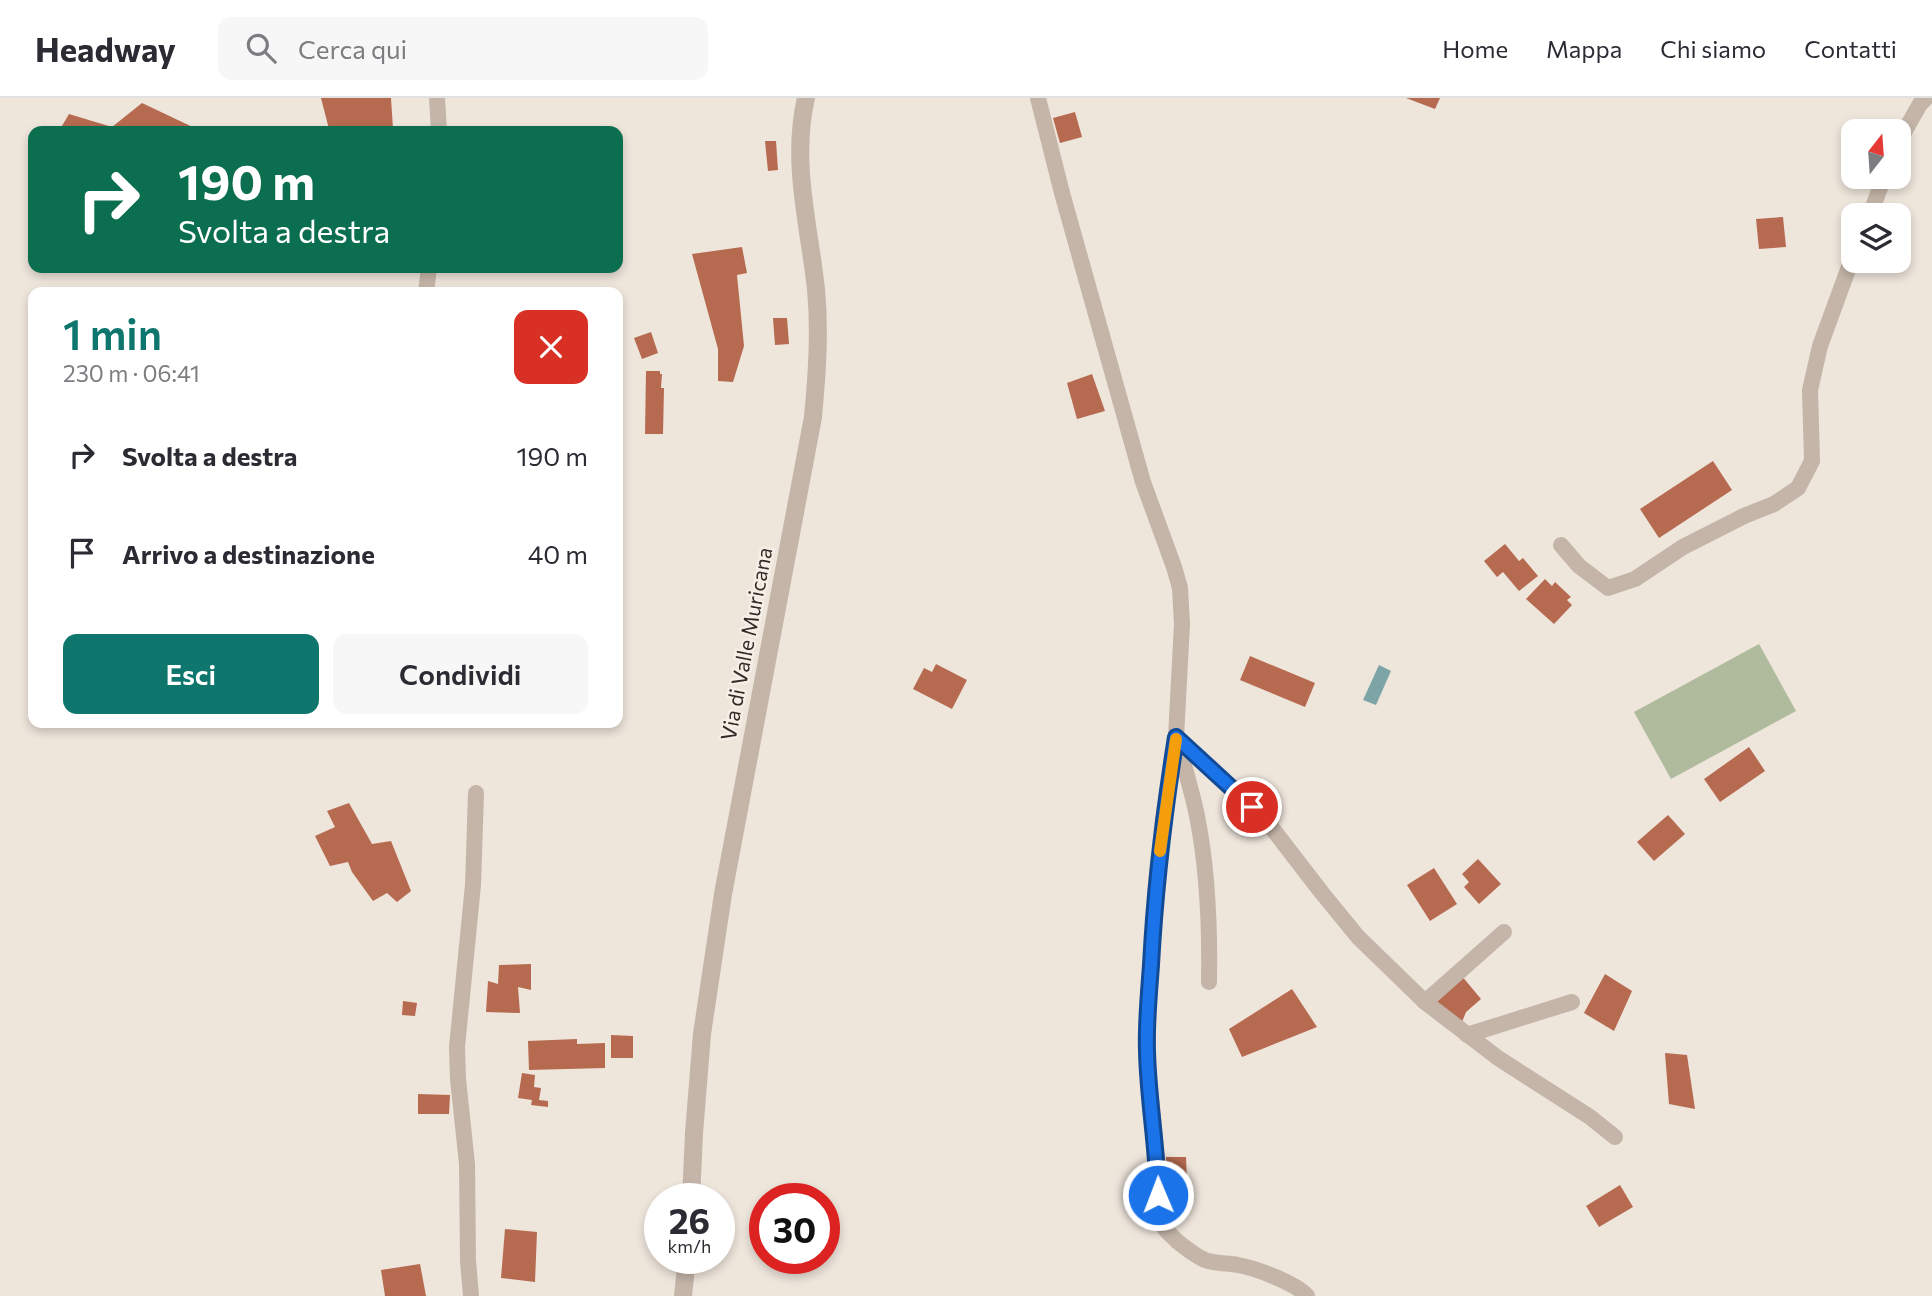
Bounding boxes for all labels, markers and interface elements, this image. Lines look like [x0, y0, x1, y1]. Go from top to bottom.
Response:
search box [218, 17, 708, 80]
text: Headway [35, 28, 176, 69]
icon: search [242, 29, 280, 67]
text: Cerca qui [298, 33, 407, 64]
text: Home [1442, 34, 1508, 63]
text: Mappa [1546, 34, 1622, 63]
text: Chi siamo [1660, 34, 1766, 63]
text: Contatti [1804, 34, 1897, 63]
north arrow [1841, 119, 1911, 189]
map controls [1841, 119, 1911, 273]
text: 190 m [178, 150, 315, 210]
icon: right [63, 154, 154, 245]
button: layers [1841, 203, 1911, 273]
text: Svolta a destra [178, 210, 390, 250]
text: 1 min [63, 307, 162, 359]
button: close [514, 310, 588, 384]
text: 230 m · 06:41 [63, 359, 200, 387]
icon: right [63, 436, 101, 474]
text: Svolta a destra [122, 440, 297, 471]
text: 190 m [516, 440, 588, 471]
icon: arrive [63, 534, 101, 572]
text: Arrivo a destinazione [122, 538, 375, 569]
text: 40 m [528, 538, 588, 569]
street label: Via di Valle Muricana [715, 545, 777, 742]
button: Esci [63, 634, 319, 714]
button: Condividi [333, 634, 588, 714]
pin [1222, 777, 1282, 837]
icon: arrive [1233, 788, 1271, 826]
position arrow [1121, 1158, 1195, 1232]
speed limit sign: 30 [749, 1183, 840, 1274]
text: 26 [669, 1198, 710, 1241]
text: km/h [668, 1235, 711, 1257]

